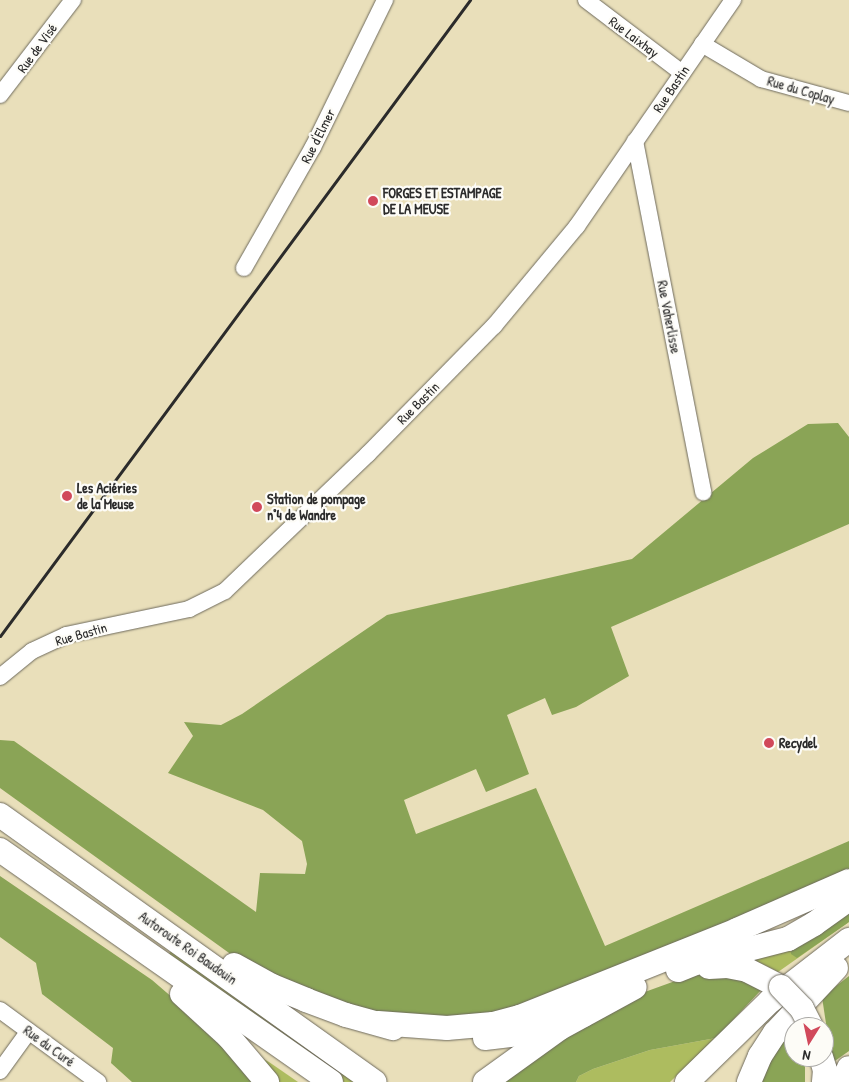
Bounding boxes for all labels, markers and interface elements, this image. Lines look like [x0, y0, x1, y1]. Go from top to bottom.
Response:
street label: Rue Laixhay [606, 13, 662, 61]
street label: Rue de Visé [13, 20, 61, 76]
street label: Rue Bastin [649, 62, 693, 116]
street label: Rue du Coplay [765, 72, 837, 108]
street label: Rue d'Elmer [297, 106, 339, 166]
place label: FORGES ET ESTAMPAGE DE LA MEUSE [383, 185, 502, 218]
marker: FORGES ET ESTAMPAGE DE LA MEUSE [367, 195, 379, 207]
street label: Rue Vaherlisse [654, 279, 684, 355]
street label: Rue Bastin [393, 378, 443, 428]
place label: Les Aciéries de la Meuse [77, 480, 137, 512]
marker: Les Aciéries de la Meuse [61, 490, 73, 502]
place label: Station de pompage n°4 de Wandre [267, 491, 366, 524]
marker: Station de pompage n°4 de Wandre [251, 501, 263, 513]
street label: Rue Bastin [53, 619, 109, 649]
place label: Recydel [779, 735, 817, 751]
marker: Recydel [763, 737, 775, 749]
street label: Autoroute Roi Baudouin [136, 908, 240, 988]
north arrow [784, 1017, 834, 1067]
street label: Rue du Curé [20, 1022, 78, 1070]
text: N [801, 1046, 812, 1066]

